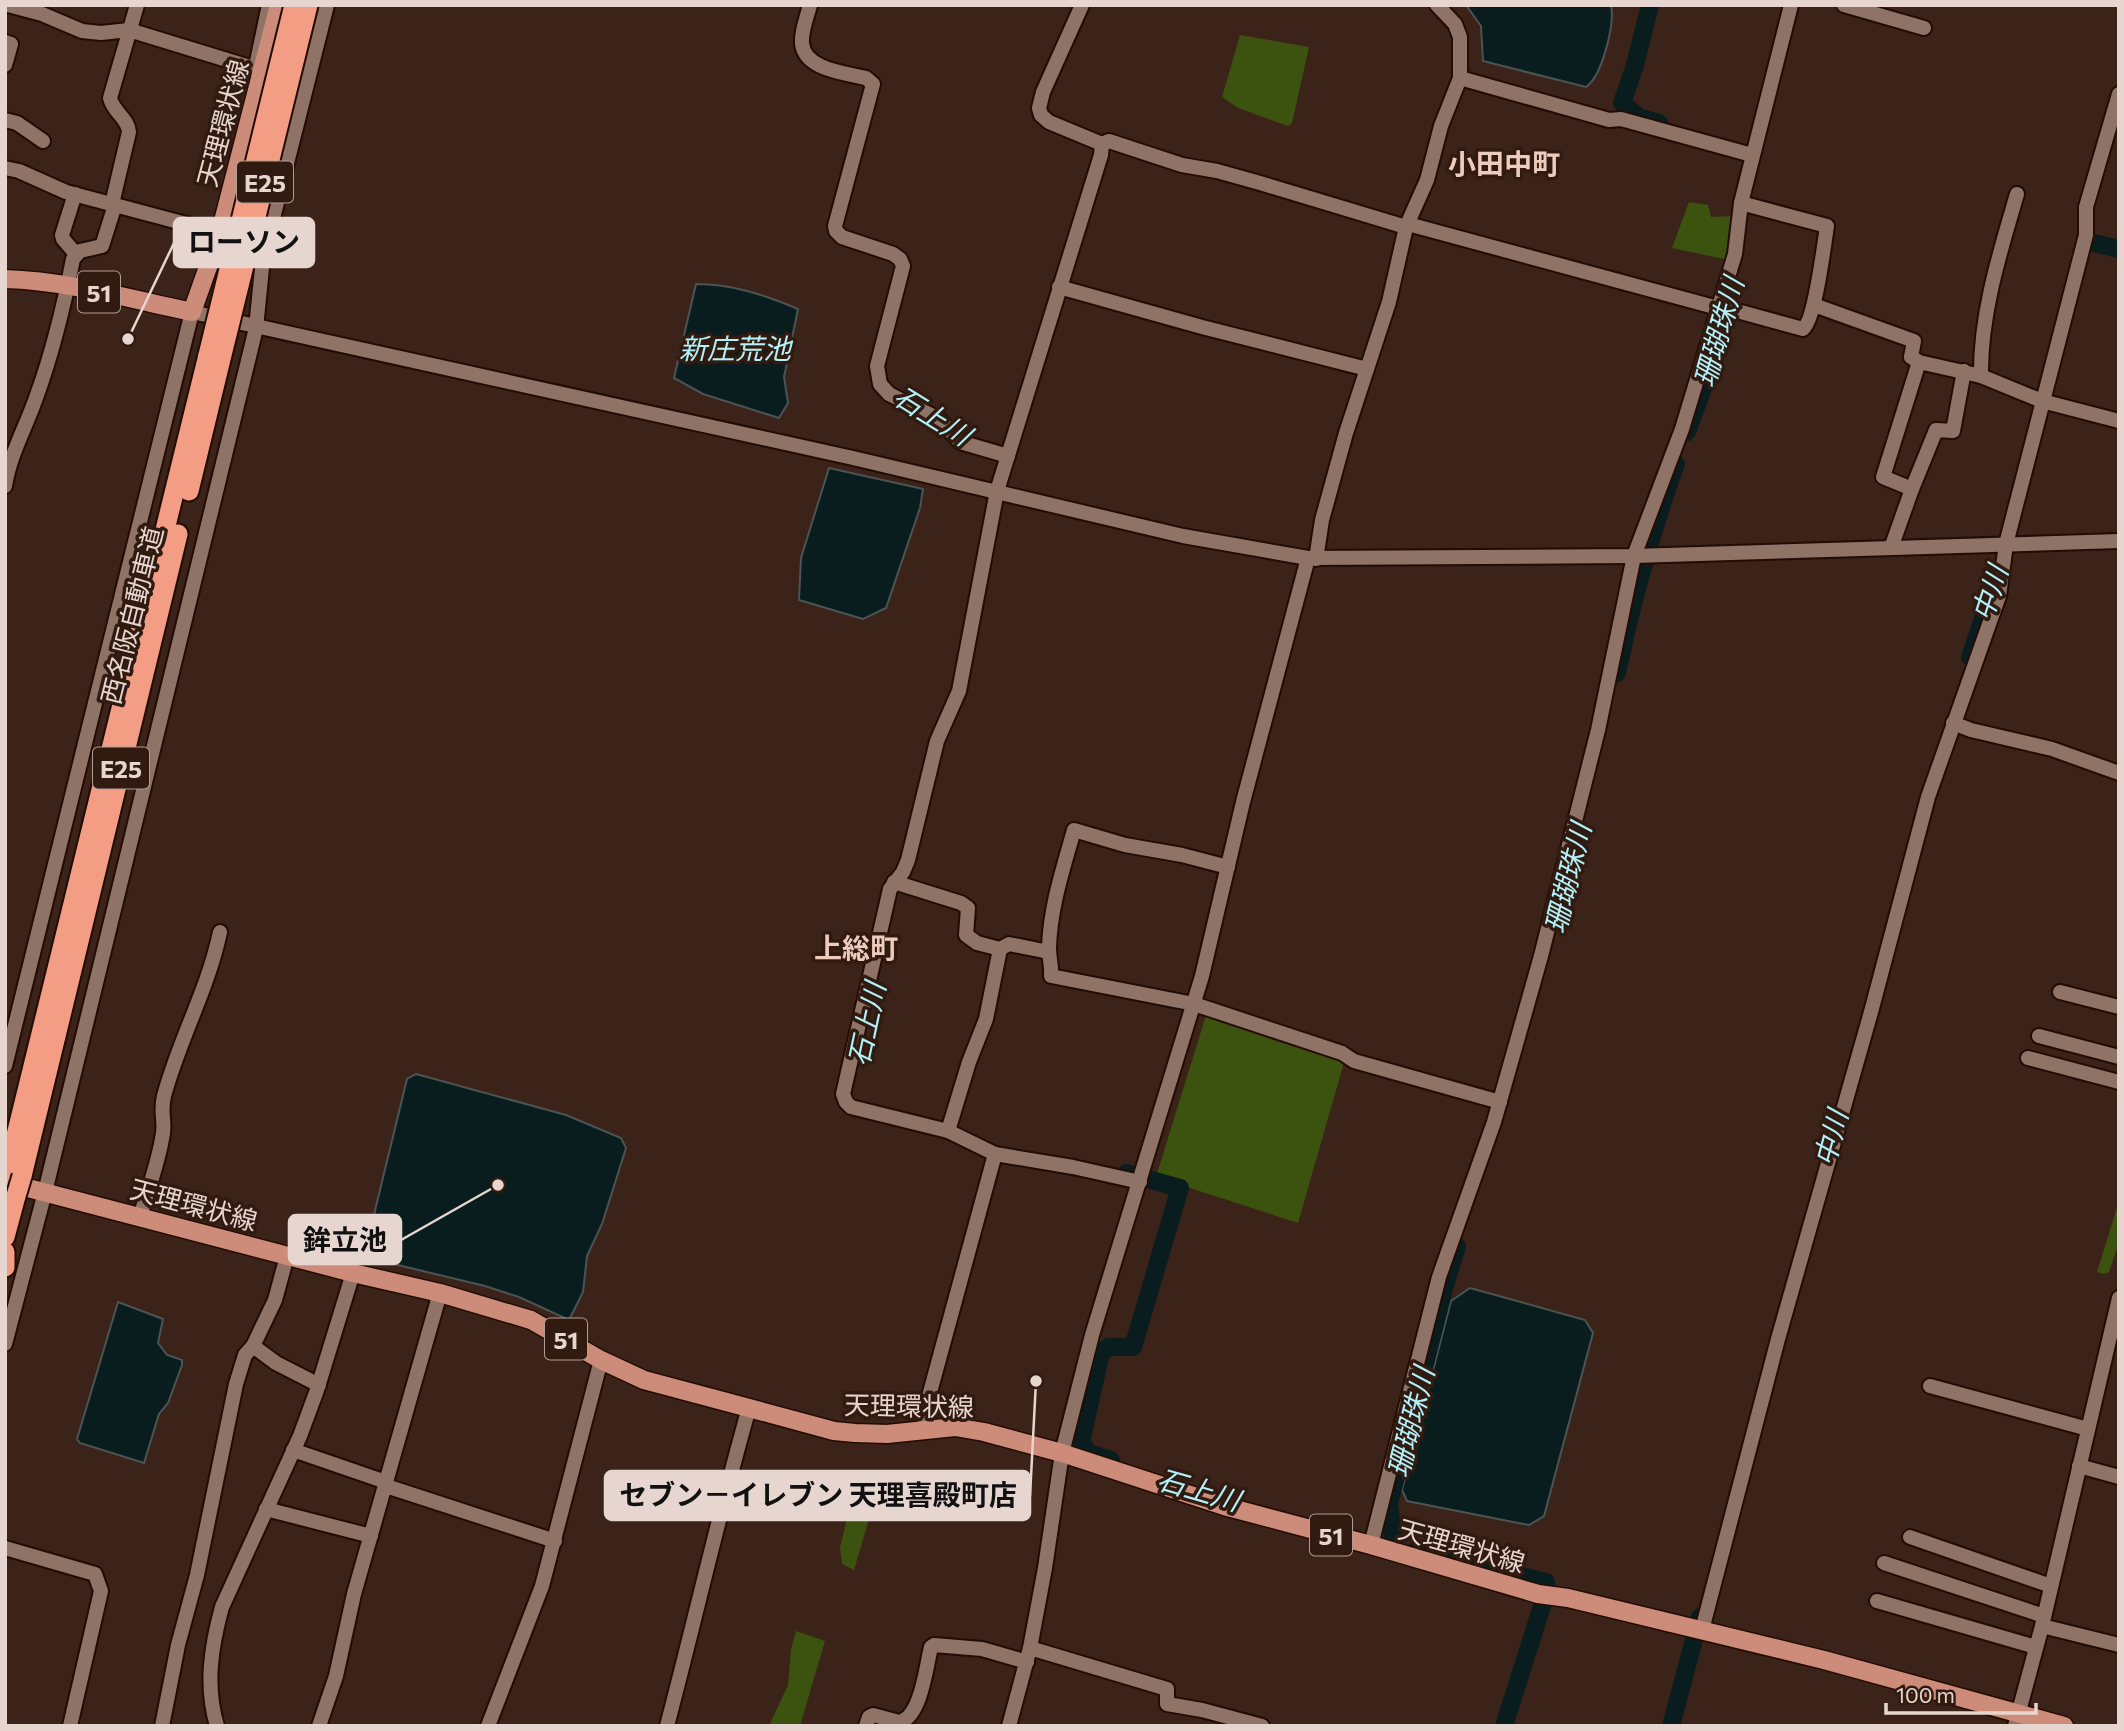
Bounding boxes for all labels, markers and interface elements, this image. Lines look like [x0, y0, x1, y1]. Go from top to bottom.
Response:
street label: 天理環状線 [190, 56, 254, 190]
district label: 小田中町 [1448, 146, 1560, 180]
road number: E25 [237, 162, 293, 202]
callout: ローソン [174, 218, 314, 267]
text: ローソン [188, 224, 300, 258]
water label: 珊瑚珠川 [1686, 271, 1751, 391]
road number: 51 [78, 272, 120, 312]
water label: 新庄荒池 [679, 331, 794, 365]
water label: 石上川 [888, 378, 980, 453]
street label: 西名阪自動車道 [94, 523, 168, 707]
water label: 中川 [1964, 558, 2015, 625]
road number: E25 [93, 748, 149, 788]
water label: 珊瑚珠川 [1537, 817, 1598, 936]
district label: 上総町 [814, 930, 898, 964]
water label: 石上川 [841, 976, 892, 1069]
water label: 中川 [1806, 1104, 1854, 1169]
street label: 天理環状線 [127, 1172, 261, 1236]
callout: 鉾立池 [289, 1215, 401, 1264]
text: 鉾立池 [303, 1222, 387, 1256]
road number: 51 [545, 1318, 587, 1359]
water label: 珊瑚珠川 [1380, 1361, 1441, 1480]
street label: 天理環状線 [844, 1388, 974, 1422]
water label: 石上川 [1154, 1461, 1247, 1518]
callout: セブン－イレブン 天理喜殿町店 [605, 1471, 1030, 1520]
text: セブン－イレブン 天理喜殿町店 [619, 1477, 1017, 1511]
street label: 天理環状線 [1395, 1512, 1529, 1578]
road number: 51 [1310, 1514, 1352, 1555]
scale bar [1886, 1672, 2036, 1716]
text: 100 m [1896, 1682, 1955, 1707]

